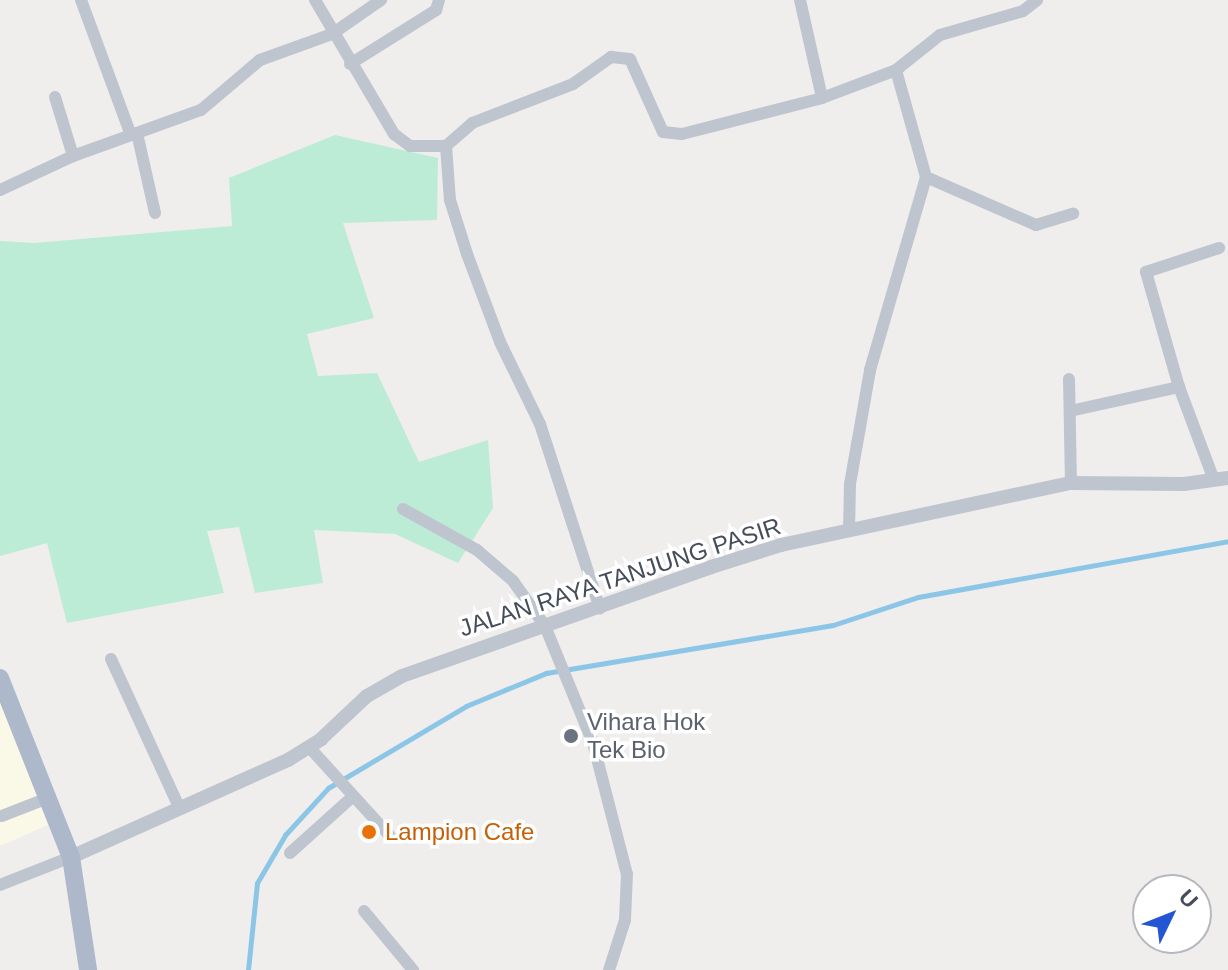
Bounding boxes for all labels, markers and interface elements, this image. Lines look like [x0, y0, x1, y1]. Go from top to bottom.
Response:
street label: JALAN RAYA TANJUNG PASIR [455, 511, 785, 643]
place label: Vihara Hok Tek Bio [587, 708, 705, 764]
marker: Vihara Hok Tek Bio [562, 727, 580, 745]
place label: Lampion Cafe [385, 818, 534, 846]
marker: Lampion Cafe [360, 823, 378, 841]
north arrow [1132, 874, 1212, 954]
text: U [1174, 884, 1203, 913]

